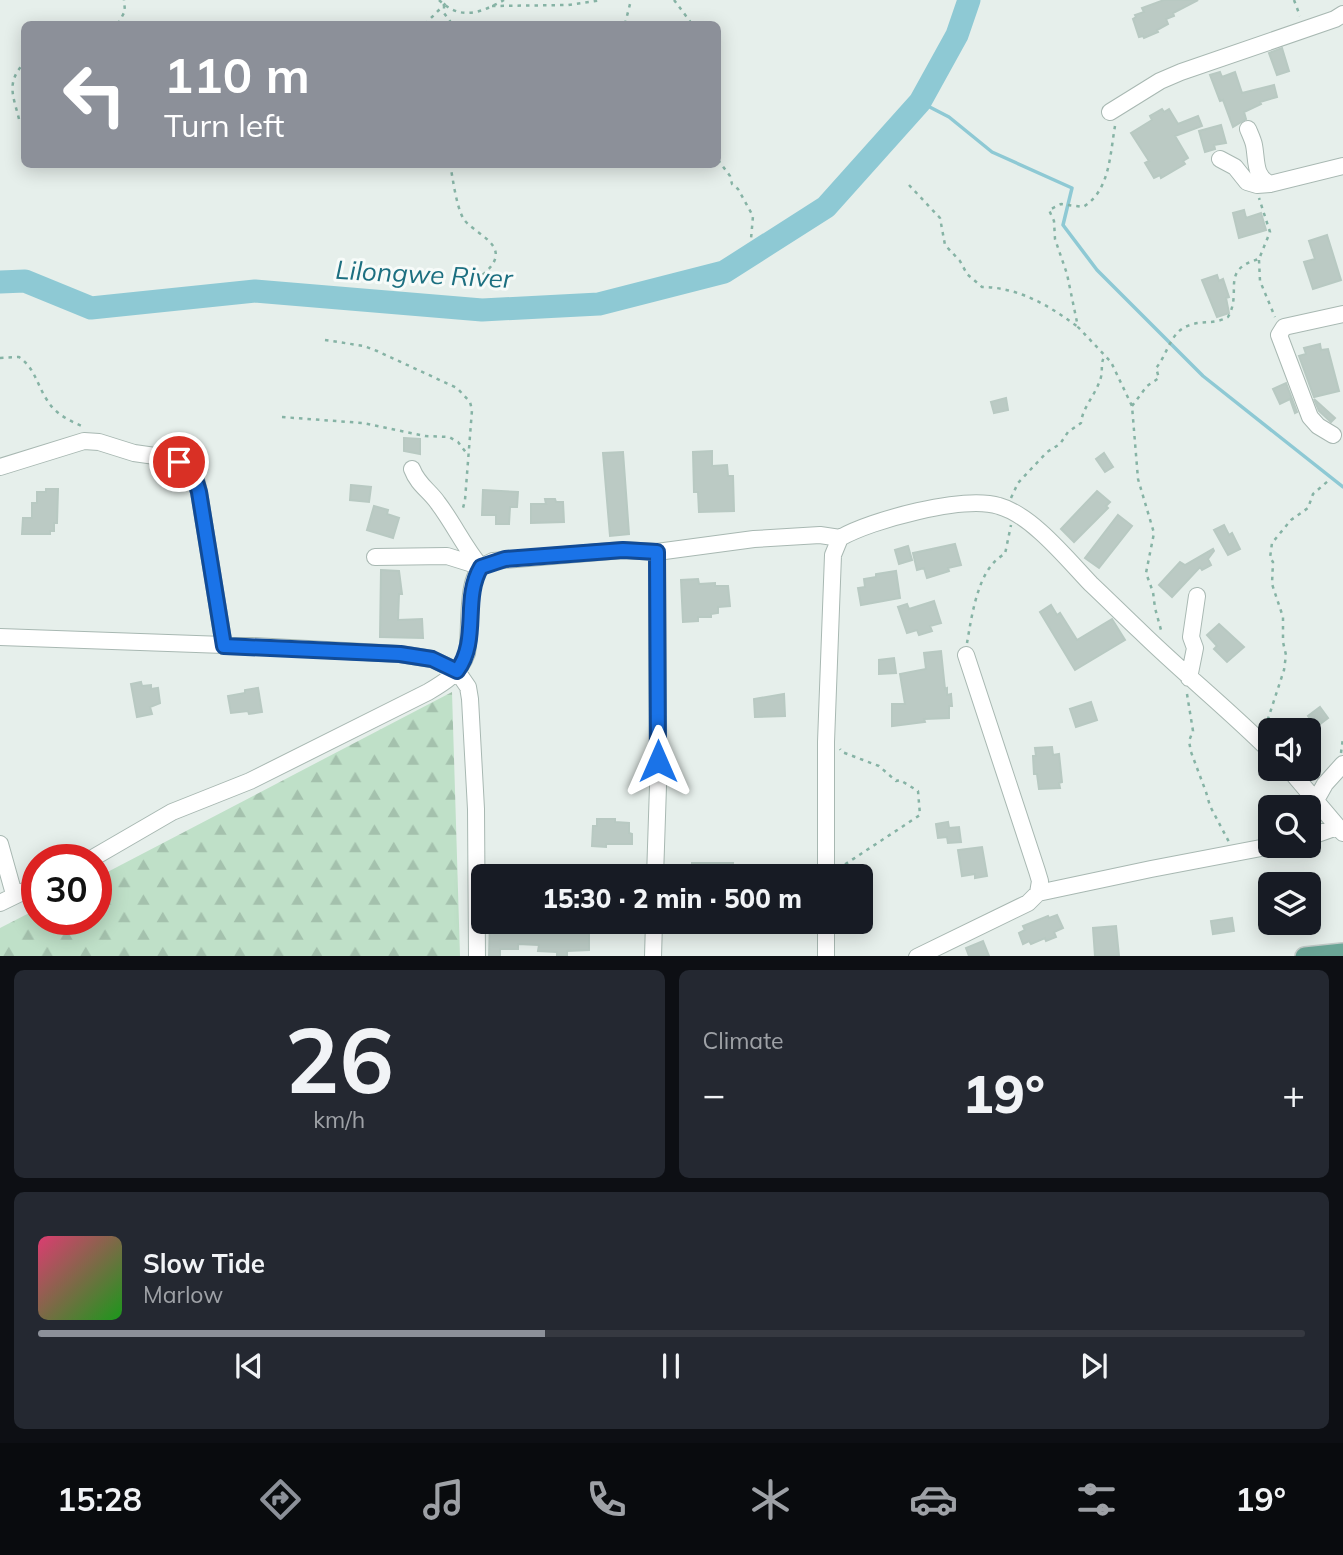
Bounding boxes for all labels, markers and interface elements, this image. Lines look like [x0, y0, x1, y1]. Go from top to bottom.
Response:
text: 110 m [164, 44, 310, 105]
icon: left [49, 49, 140, 140]
text: Turn left [164, 105, 284, 145]
water label: Lilongwe River [335, 253, 515, 295]
pin [149, 432, 209, 492]
icon: arrive [160, 443, 198, 481]
map controls [1258, 718, 1321, 935]
button: sound [1258, 718, 1321, 781]
position arrow [621, 724, 695, 798]
button: search [1258, 795, 1321, 858]
speed limit sign: 30 [21, 844, 112, 935]
button: layers [1258, 872, 1321, 935]
text: 15:30 · 2 min · 500 m [542, 882, 802, 915]
text: 26 [285, 1002, 394, 1116]
text: Climate [703, 1026, 784, 1055]
text: 19° [963, 1061, 1045, 1126]
text: − [703, 1070, 725, 1118]
text: + [1282, 1070, 1305, 1118]
text: km/h [313, 1105, 365, 1134]
text: Slow Tide [143, 1247, 265, 1280]
text: Marlow [143, 1280, 223, 1309]
icon: previous [230, 1347, 268, 1385]
icon: pause [652, 1347, 690, 1385]
icon: next [1075, 1347, 1113, 1385]
icon: directions [256, 1475, 305, 1524]
icon: music [419, 1475, 468, 1524]
icon: phone [582, 1475, 631, 1524]
icon: climate [746, 1475, 795, 1524]
icon: car [909, 1475, 958, 1524]
icon: filters [1072, 1475, 1121, 1524]
text: 15:28 [57, 1479, 142, 1519]
text: 19° [1235, 1479, 1286, 1519]

